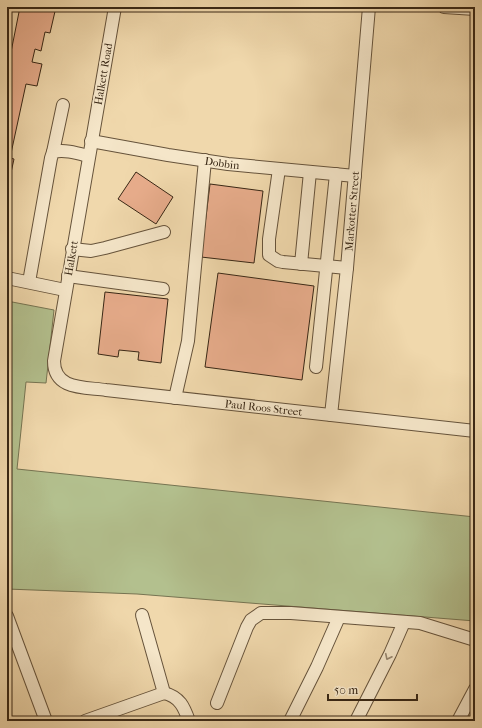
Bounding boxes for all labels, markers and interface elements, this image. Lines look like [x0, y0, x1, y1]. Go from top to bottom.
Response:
street label: Halkett Road [92, 41, 115, 106]
street label: Dobbin [204, 155, 241, 172]
street label: Markotter Street [342, 171, 362, 252]
street label: Halkett [62, 239, 81, 277]
street label: Paul Roos Street [224, 397, 303, 419]
one-way arrow [386, 653, 393, 661]
scale bar [328, 676, 417, 702]
text: 50 m [334, 683, 358, 697]

